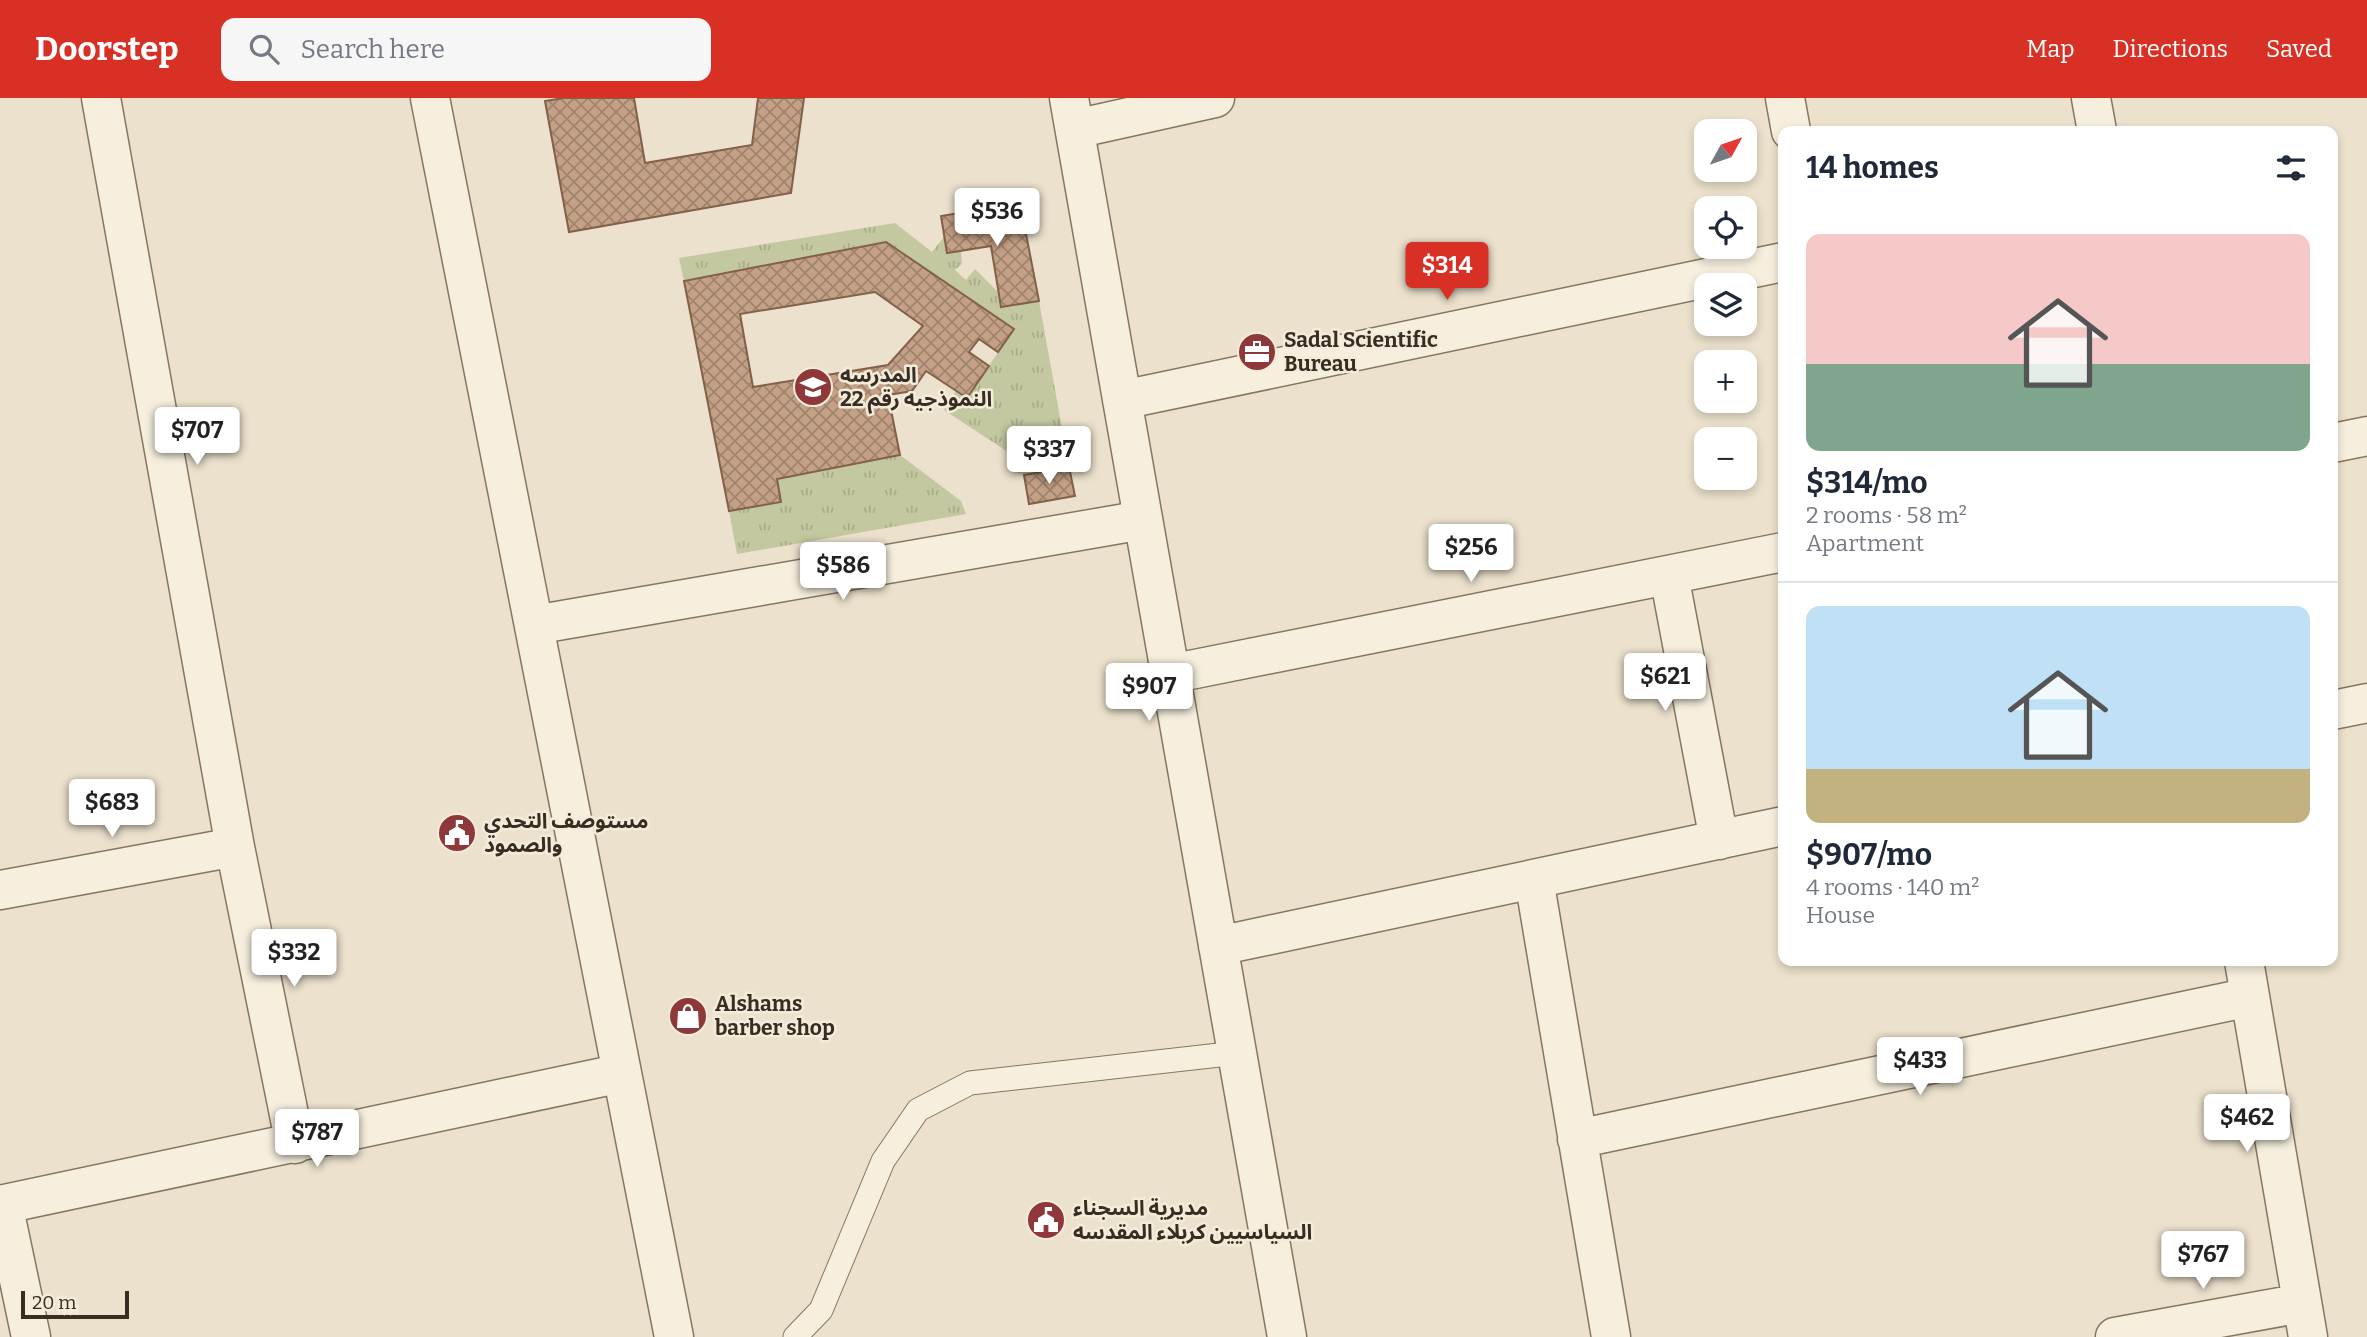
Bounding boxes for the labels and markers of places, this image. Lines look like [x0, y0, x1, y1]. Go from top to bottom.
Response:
pin: $536 [956, 188, 1038, 248]
pin: $314 [1406, 242, 1488, 302]
place label: Sadal Scientific Bureau [1284, 327, 1438, 377]
office icon: Sadal Scientific Bureau [1236, 331, 1278, 373]
place label: المدرسه النموذجيه رقم 22 [840, 362, 992, 414]
school or university icon: المدرسه النموذجيه رقم 22 [792, 366, 834, 408]
pin: $707 [156, 408, 238, 467]
pin: $337 [1008, 426, 1090, 486]
pin: $256 [1430, 524, 1512, 584]
pin: $586 [802, 542, 884, 602]
pin: $621 [1624, 654, 1706, 713]
pin: $907 [1108, 664, 1190, 723]
pin: $683 [71, 780, 153, 839]
place label: مستوصف التحدي والصمود [484, 808, 648, 858]
public building icon: مستوصف التحدي والصمود [436, 812, 478, 854]
pin: $332 [253, 930, 335, 989]
place label: Alshams barber shop [715, 991, 835, 1041]
shop icon: Alshams barber shop [667, 995, 709, 1037]
pin: $433 [1879, 1038, 1961, 1097]
pin: $462 [2206, 1094, 2288, 1154]
pin: $787 [276, 1110, 358, 1169]
place label: مديرية السجناء السياسيين كربلاء المقدسه [1073, 1195, 1312, 1245]
public building icon: مديرية السجناء السياسيين كربلاء المقدسه [1025, 1199, 1067, 1241]
pin: $767 [2162, 1232, 2244, 1291]

